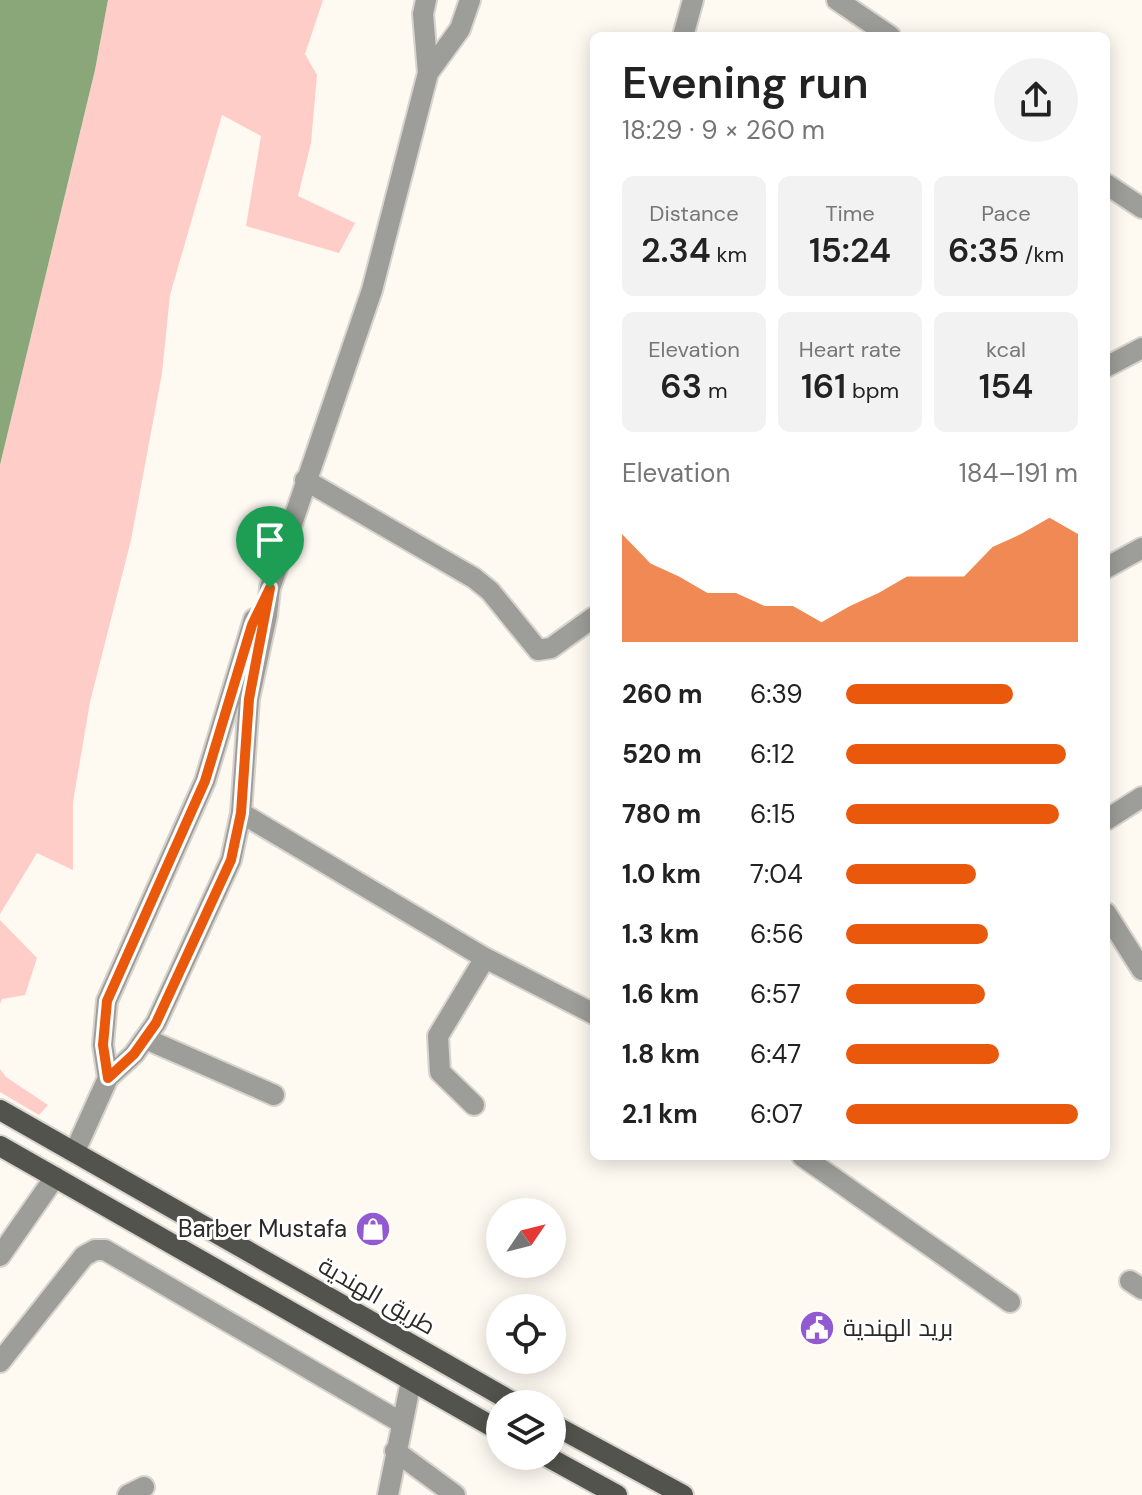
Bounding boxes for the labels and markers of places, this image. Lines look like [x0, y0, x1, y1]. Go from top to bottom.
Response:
pin [236, 506, 304, 588]
shop icon: Barber Mustafa [354, 1210, 392, 1248]
place label: Barber Mustafa [178, 1213, 347, 1244]
public building icon: بريد الهندية [798, 1309, 836, 1347]
place label: بريد الهندية [843, 1312, 953, 1343]

